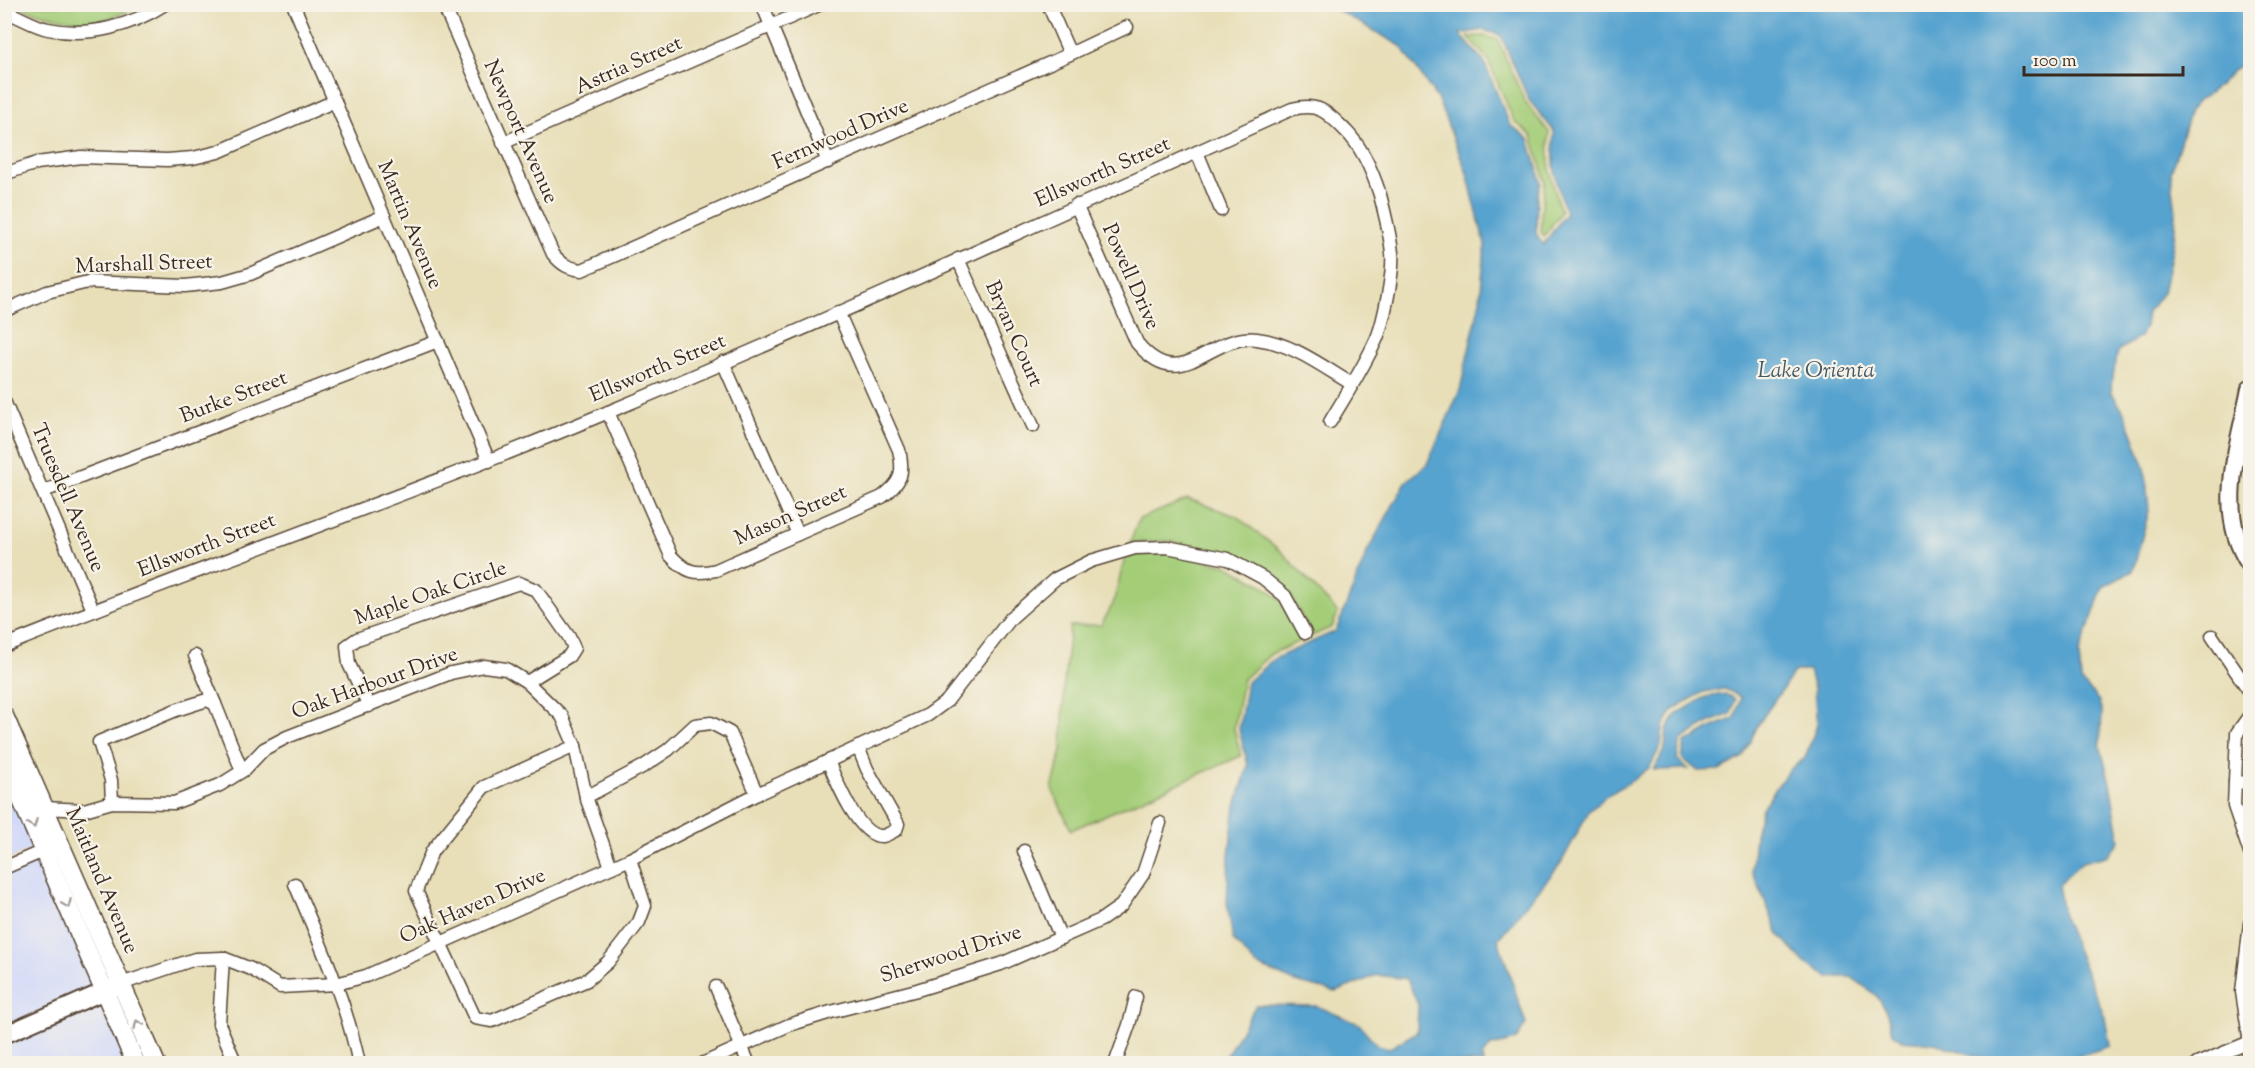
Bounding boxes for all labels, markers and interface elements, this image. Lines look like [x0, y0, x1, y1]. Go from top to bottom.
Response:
street label: Astria Street [571, 29, 687, 103]
scale bar [2024, 39, 2183, 77]
text: 100 m [2033, 49, 2077, 75]
street label: Newport Avenue [475, 55, 565, 209]
street label: Fernwood Drive [768, 92, 914, 178]
street label: Ellsworth Street [1031, 130, 1175, 216]
street label: Martin Avenue [368, 156, 450, 294]
street label: Powell Drive [1093, 219, 1167, 335]
street label: Marshall Street [75, 248, 213, 282]
street label: Bryan Court [976, 276, 1050, 392]
street label: Ellsworth Street [585, 327, 731, 411]
water label: Lake Orienta [1757, 356, 1875, 388]
street label: Burke Street [176, 364, 292, 432]
street label: Truesdell Avenue [22, 419, 112, 577]
street label: Mason Street [730, 478, 852, 554]
street label: Ellsworth Street [134, 506, 280, 586]
street label: Maple Oak Circle [351, 554, 511, 634]
street label: Oak Harbour Drive [288, 640, 462, 728]
street label: Maitland Avenue [57, 803, 145, 959]
one-way arrow [25, 818, 37, 829]
street label: Oak Haven Drive [395, 861, 551, 953]
one-way arrow [60, 898, 72, 909]
street label: Sherwood Drive [876, 918, 1026, 992]
one-way arrow [134, 1019, 146, 1030]

